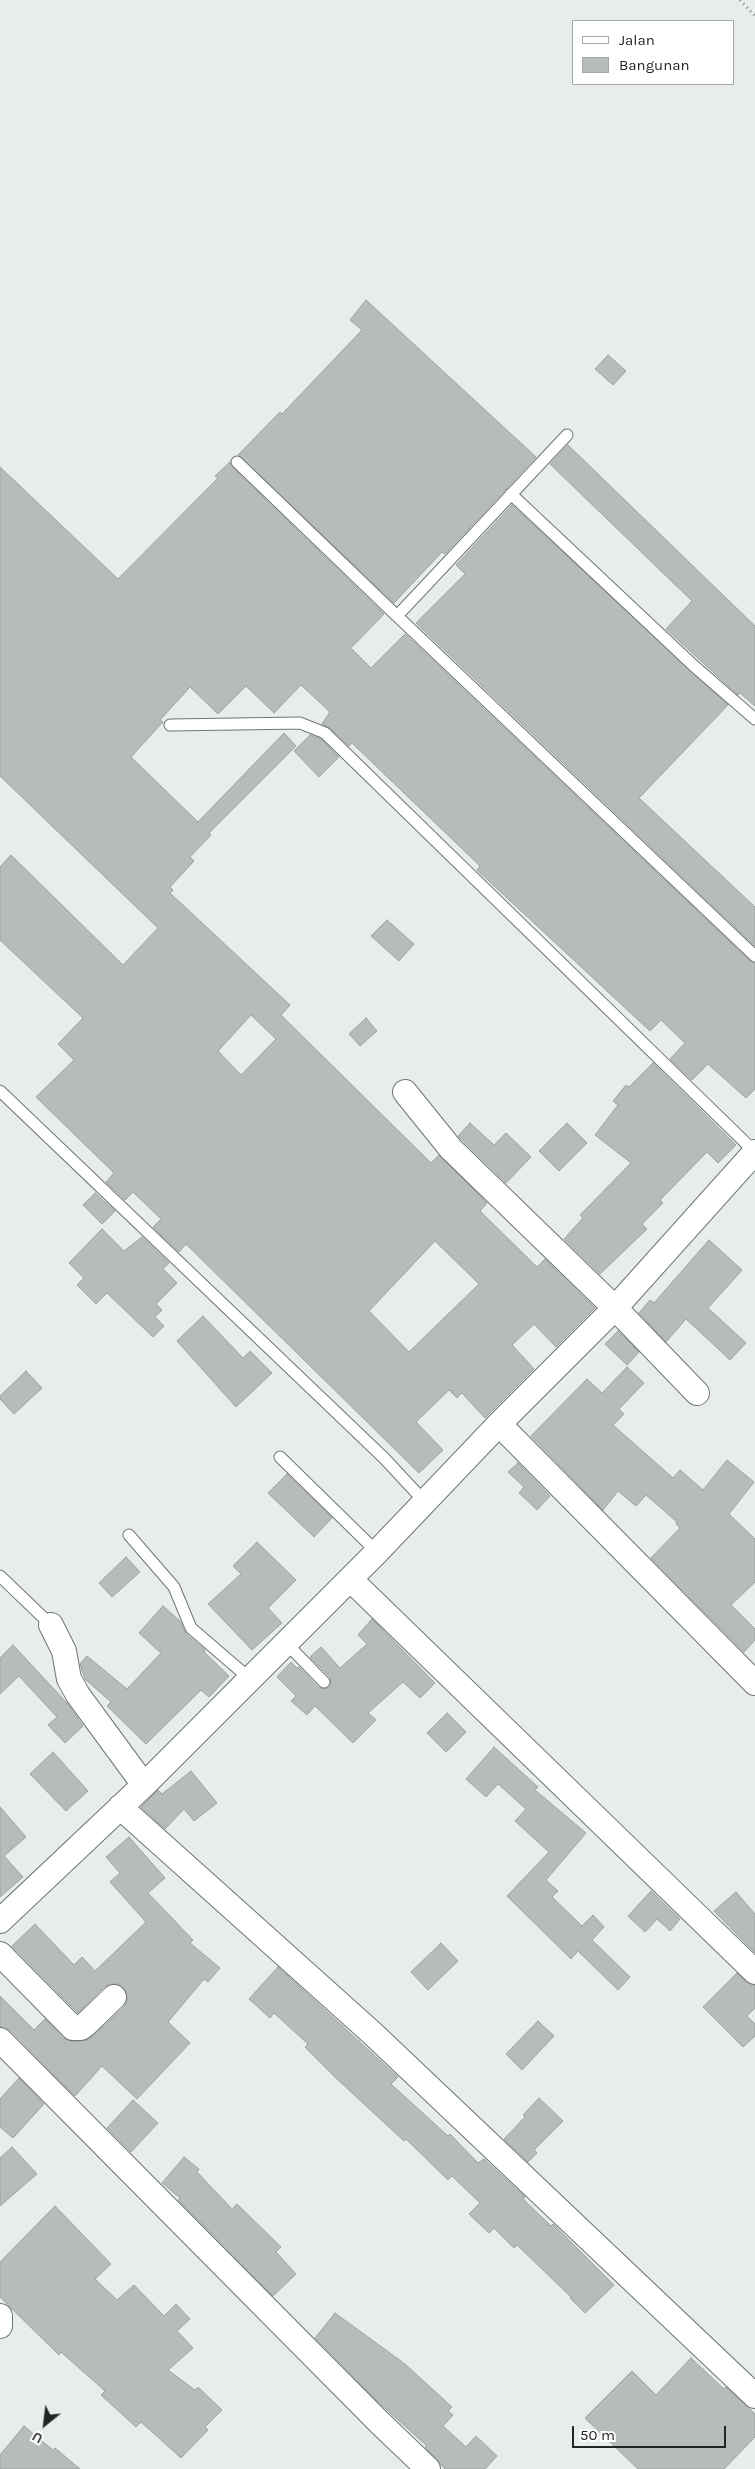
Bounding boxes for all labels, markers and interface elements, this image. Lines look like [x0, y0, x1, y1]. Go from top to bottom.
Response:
legend [572, 20, 735, 85]
text: Jalan [619, 31, 655, 49]
text: Bangunan [619, 56, 690, 74]
north arrow [20, 2399, 70, 2449]
scale bar [575, 2416, 729, 2448]
text: 50 m [580, 2426, 615, 2444]
text: U [29, 2428, 46, 2447]

